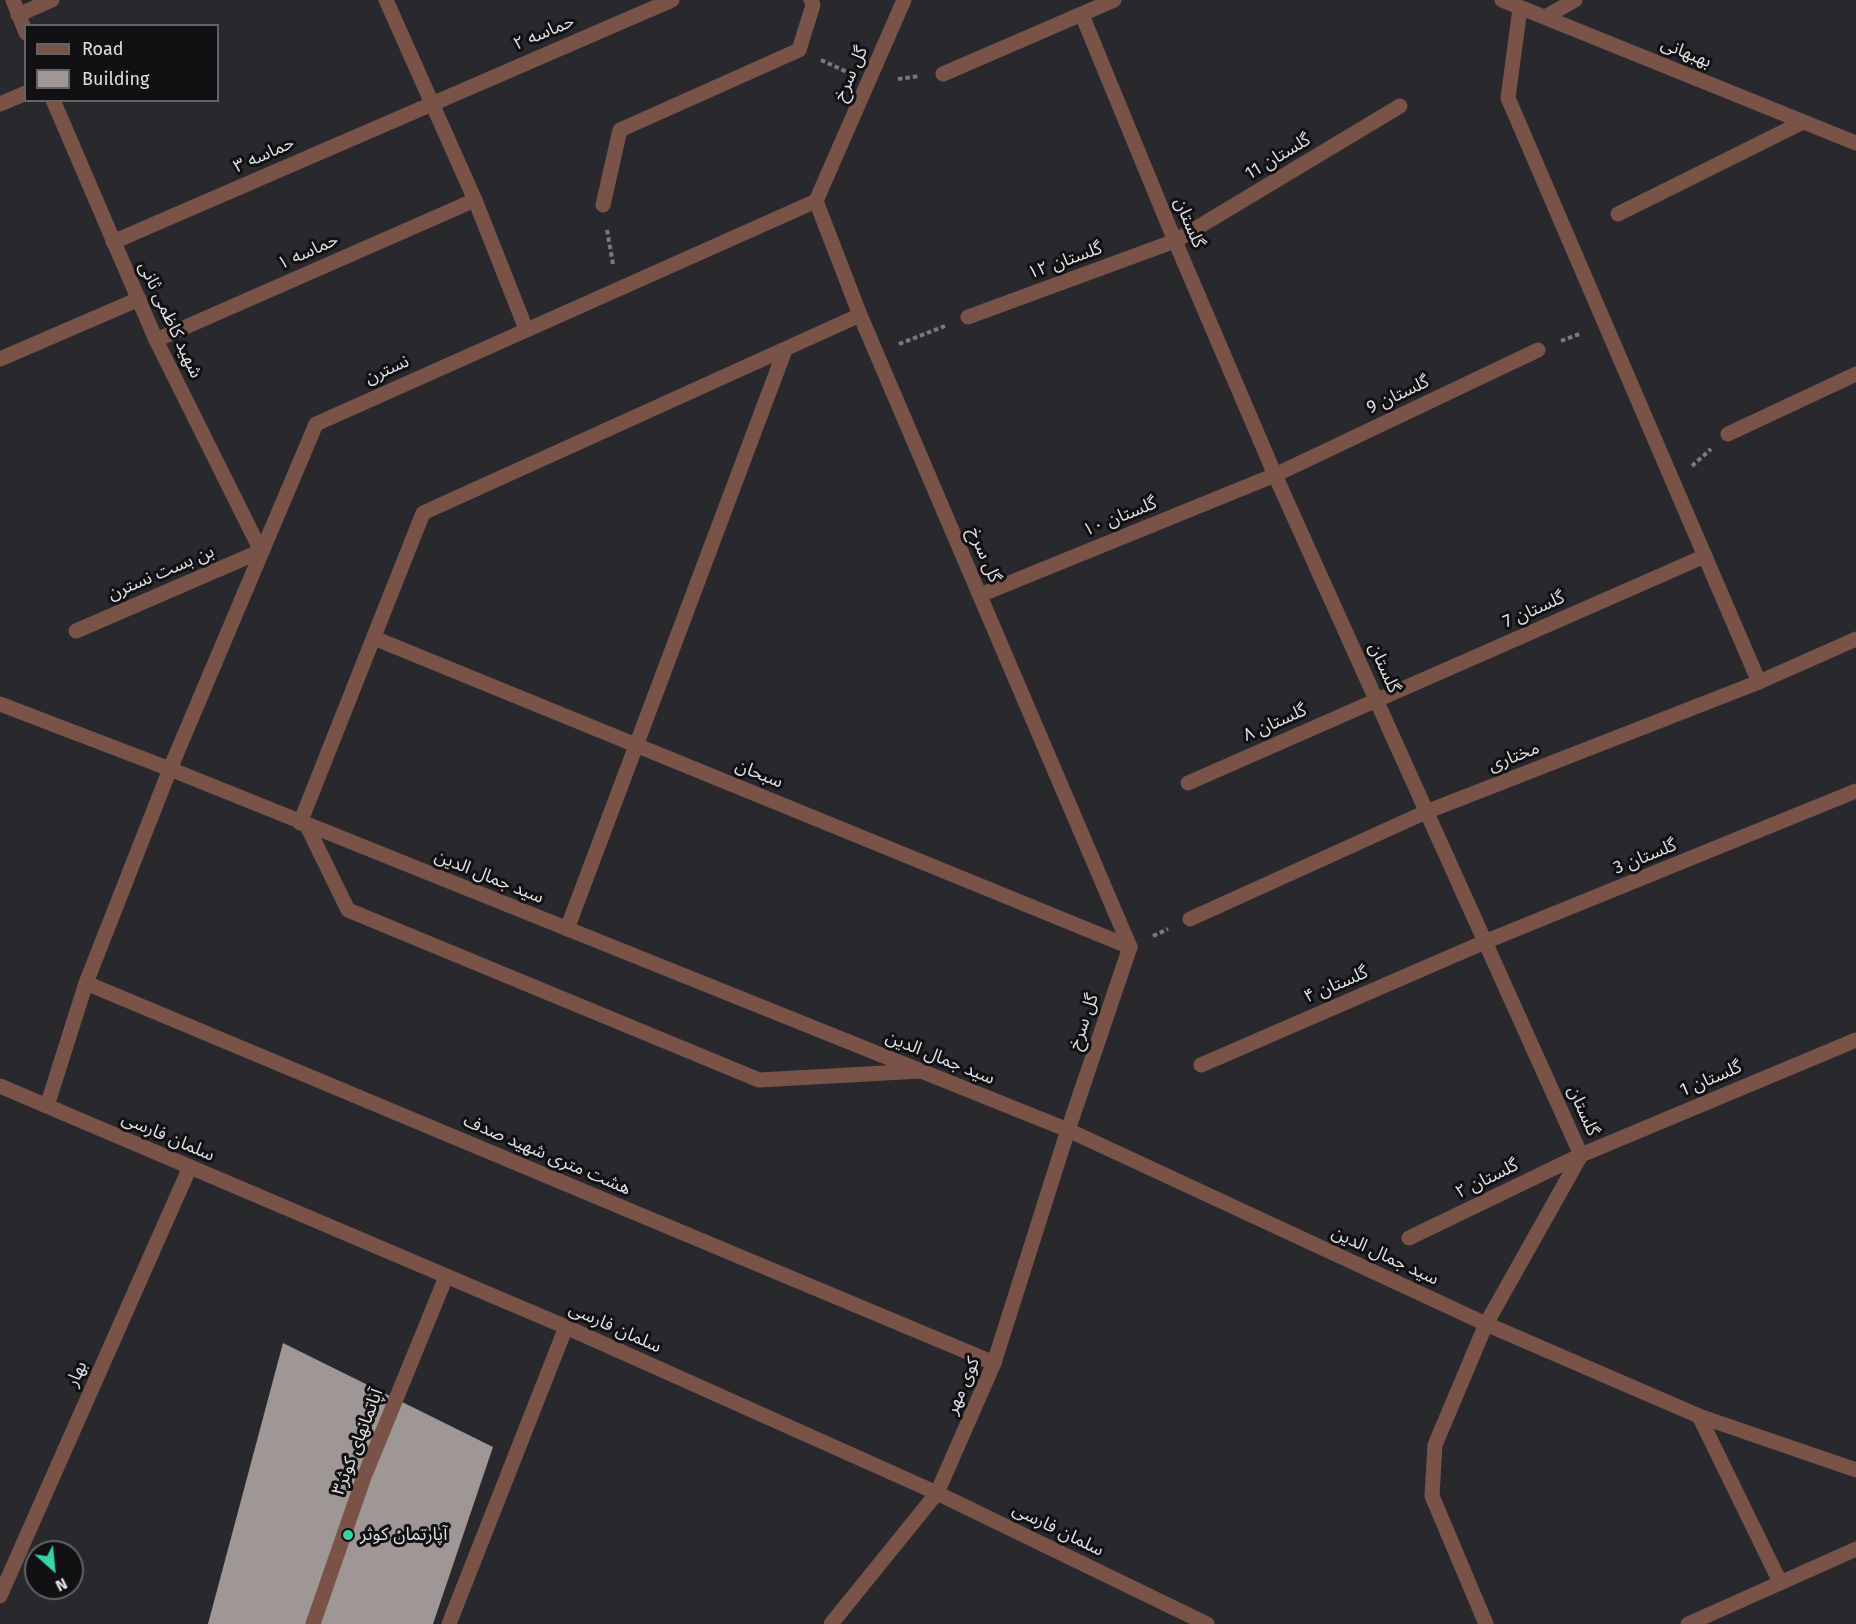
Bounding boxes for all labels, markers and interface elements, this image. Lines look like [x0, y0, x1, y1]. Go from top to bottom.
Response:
street label: حماسه ۲ [510, 11, 578, 55]
legend [24, 24, 219, 102]
street label: بهبهانی [1658, 33, 1714, 73]
text: Road [82, 38, 124, 60]
street label: گل سرخ [829, 43, 873, 105]
text: Building [82, 68, 149, 90]
street label: گلستان 11 [1241, 129, 1315, 185]
street label: حماسه ۳ [230, 132, 298, 178]
street label: گلستان [1169, 195, 1209, 251]
street label: حماسه ۱ [274, 229, 342, 275]
street label: گلستان ۱۲ [1025, 238, 1105, 284]
street label: شهید کاظمی ثانی [134, 258, 206, 382]
street label: نسترن [361, 351, 413, 389]
street label: گلستان 9 [1363, 371, 1433, 419]
street label: گلستان ۱۰ [1080, 492, 1160, 542]
street label: گل سرخ [963, 524, 1005, 586]
street label: بن بست نسترن [104, 541, 218, 605]
street label: گلستان 7 [1500, 587, 1568, 633]
street label: گلستان [1363, 640, 1405, 696]
street label: گلستان ۸ [1240, 699, 1310, 747]
street label: مختاری [1485, 737, 1543, 777]
street label: سبحان [732, 755, 786, 793]
street label: گلستان 3 [1610, 835, 1680, 879]
street label: سید جمال الدین [431, 845, 547, 909]
street label: گلستان ۴ [1301, 962, 1371, 1008]
street label: گل سرخ [1064, 991, 1104, 1053]
street label: سید جمال الدین [882, 1026, 998, 1090]
street label: گلستان 1 [1677, 1056, 1745, 1102]
street label: گلستان [1562, 1083, 1604, 1139]
street label: سلمان فارسی [118, 1108, 218, 1166]
street label: هشت متری شهید صدف [460, 1110, 634, 1200]
street label: گلستان ۲ [1452, 1155, 1522, 1203]
street label: سید جمال الدین [1328, 1222, 1442, 1290]
street label: سلمان فارسی [565, 1298, 665, 1358]
street label: کوی مهر [941, 1354, 985, 1418]
street label: بهار [62, 1358, 92, 1390]
street label: آپاتمانهای کوثر۳ [328, 1386, 388, 1498]
street label: سلمان فارسی [1009, 1499, 1107, 1561]
place label: آپارتمان کوثر [360, 1524, 447, 1546]
marker: آپارتمان کوثر [341, 1528, 355, 1542]
north arrow [24, 1540, 84, 1600]
text: N [52, 1574, 71, 1596]

